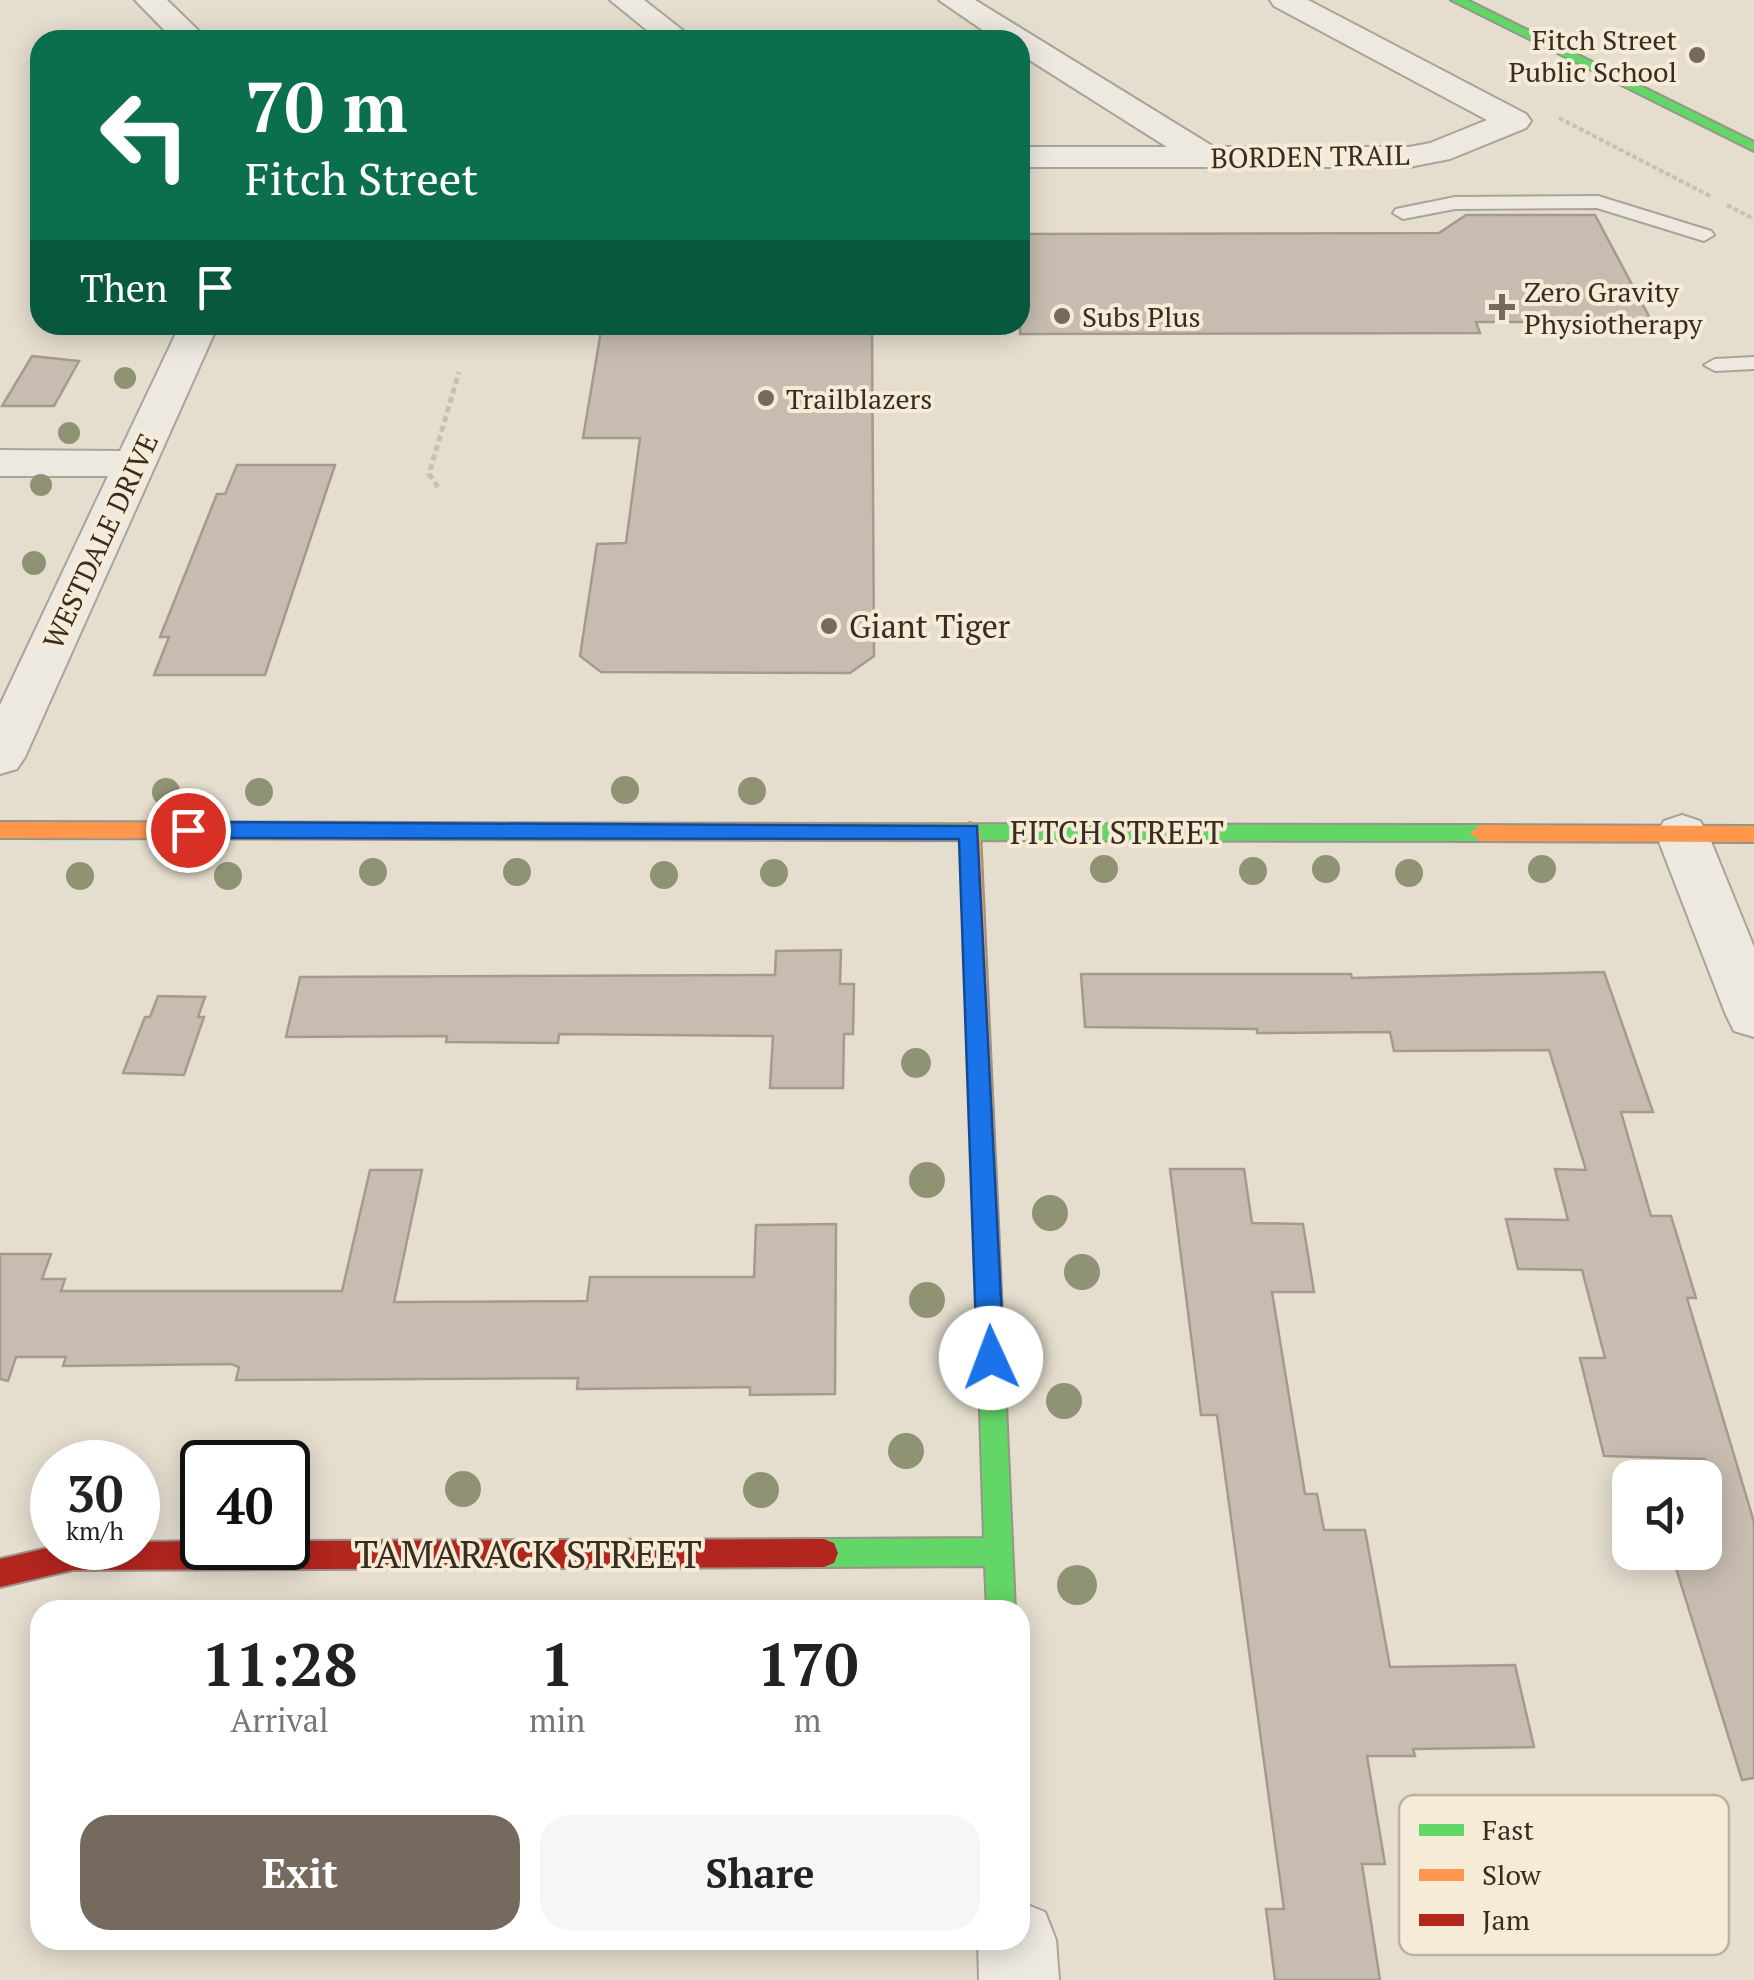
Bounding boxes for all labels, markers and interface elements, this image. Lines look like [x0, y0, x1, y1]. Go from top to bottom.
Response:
place label: Fitch Street Public School [1508, 21, 1678, 90]
marker: Fitch Street Public School [1686, 44, 1708, 66]
text: 70 m [245, 59, 408, 152]
icon: left [80, 70, 210, 200]
street label: BORDEN TRAIL [1210, 136, 1410, 176]
text: Fitch Street [245, 148, 478, 208]
icon: arrive [188, 260, 243, 315]
text: Then [80, 263, 168, 313]
place label: Zero Gravity Physiotherapy [1524, 273, 1703, 342]
marker: Zero Gravity Physiotherapy [1489, 294, 1515, 320]
place label: Subs Plus [1082, 298, 1201, 335]
marker: Subs Plus [1051, 305, 1073, 327]
place label: Trailblazers [786, 380, 932, 417]
marker: Trailblazers [755, 387, 777, 409]
street label: WESTDALE DRIVE [34, 427, 166, 655]
place label: Giant Tiger [849, 605, 1011, 647]
marker: Giant Tiger [818, 615, 840, 637]
pin [146, 788, 231, 873]
icon: arrive [161, 803, 216, 858]
street label: FITCH STREET [1010, 811, 1224, 853]
position arrow [939, 1306, 1043, 1410]
speed limit sign: 40 [180, 1440, 310, 1570]
text: 30 [67, 1460, 123, 1526]
map controls [1612, 1460, 1722, 1570]
button: sound [1612, 1460, 1722, 1570]
text: km/h [66, 1514, 124, 1547]
street label: TAMARACK STREET [354, 1529, 702, 1579]
text: 11:28 [201, 1624, 358, 1703]
text: 1 [540, 1624, 574, 1703]
text: 170 [757, 1624, 859, 1703]
text: Arrival [231, 1699, 329, 1741]
text: min [529, 1699, 585, 1741]
text: m [794, 1699, 821, 1741]
legend [1399, 1795, 1729, 1955]
text: Fast [1482, 1811, 1534, 1848]
button: Exit [80, 1815, 520, 1930]
button: Share [540, 1815, 980, 1930]
text: Slow [1482, 1856, 1542, 1893]
text: Jam [1482, 1901, 1530, 1938]

